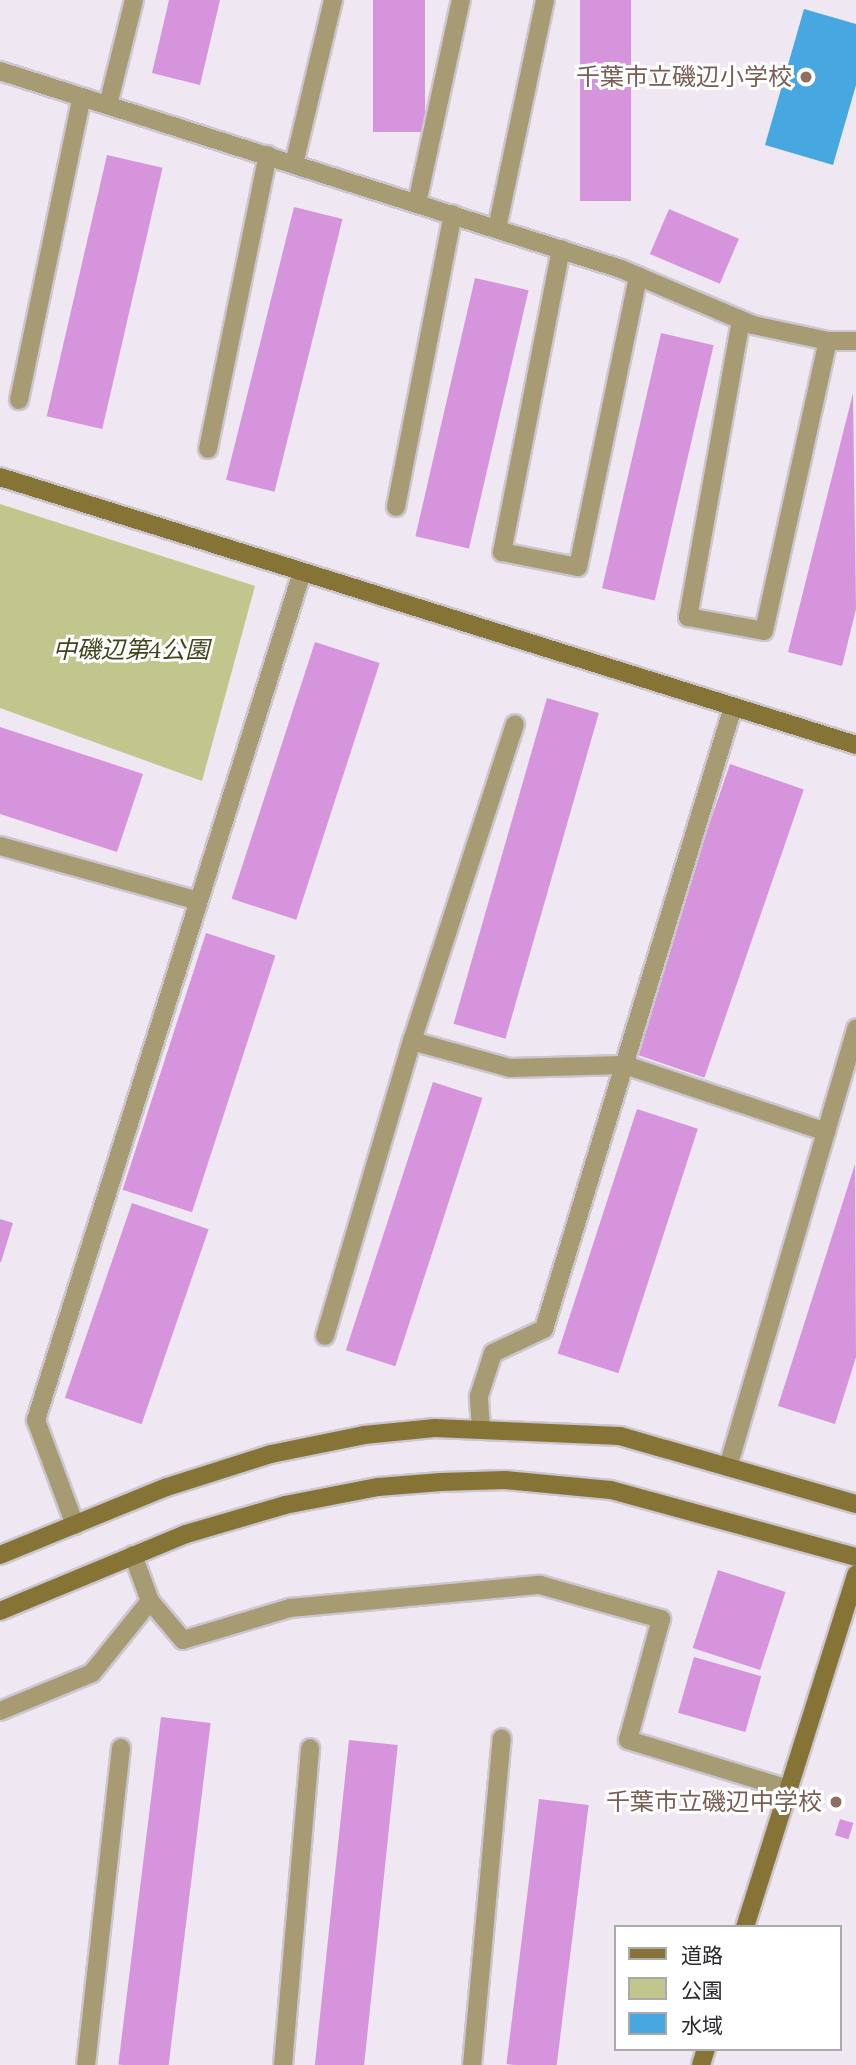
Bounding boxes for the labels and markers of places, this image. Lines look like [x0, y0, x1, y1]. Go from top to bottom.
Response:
place label: 千葉市立磯辺小学校 [576, 63, 792, 91]
marker: 千葉市立磯辺小学校 [798, 69, 814, 85]
place label: 千葉市立磯辺中学校 [606, 1788, 822, 1816]
marker: 千葉市立磯辺中学校 [828, 1794, 844, 1810]

